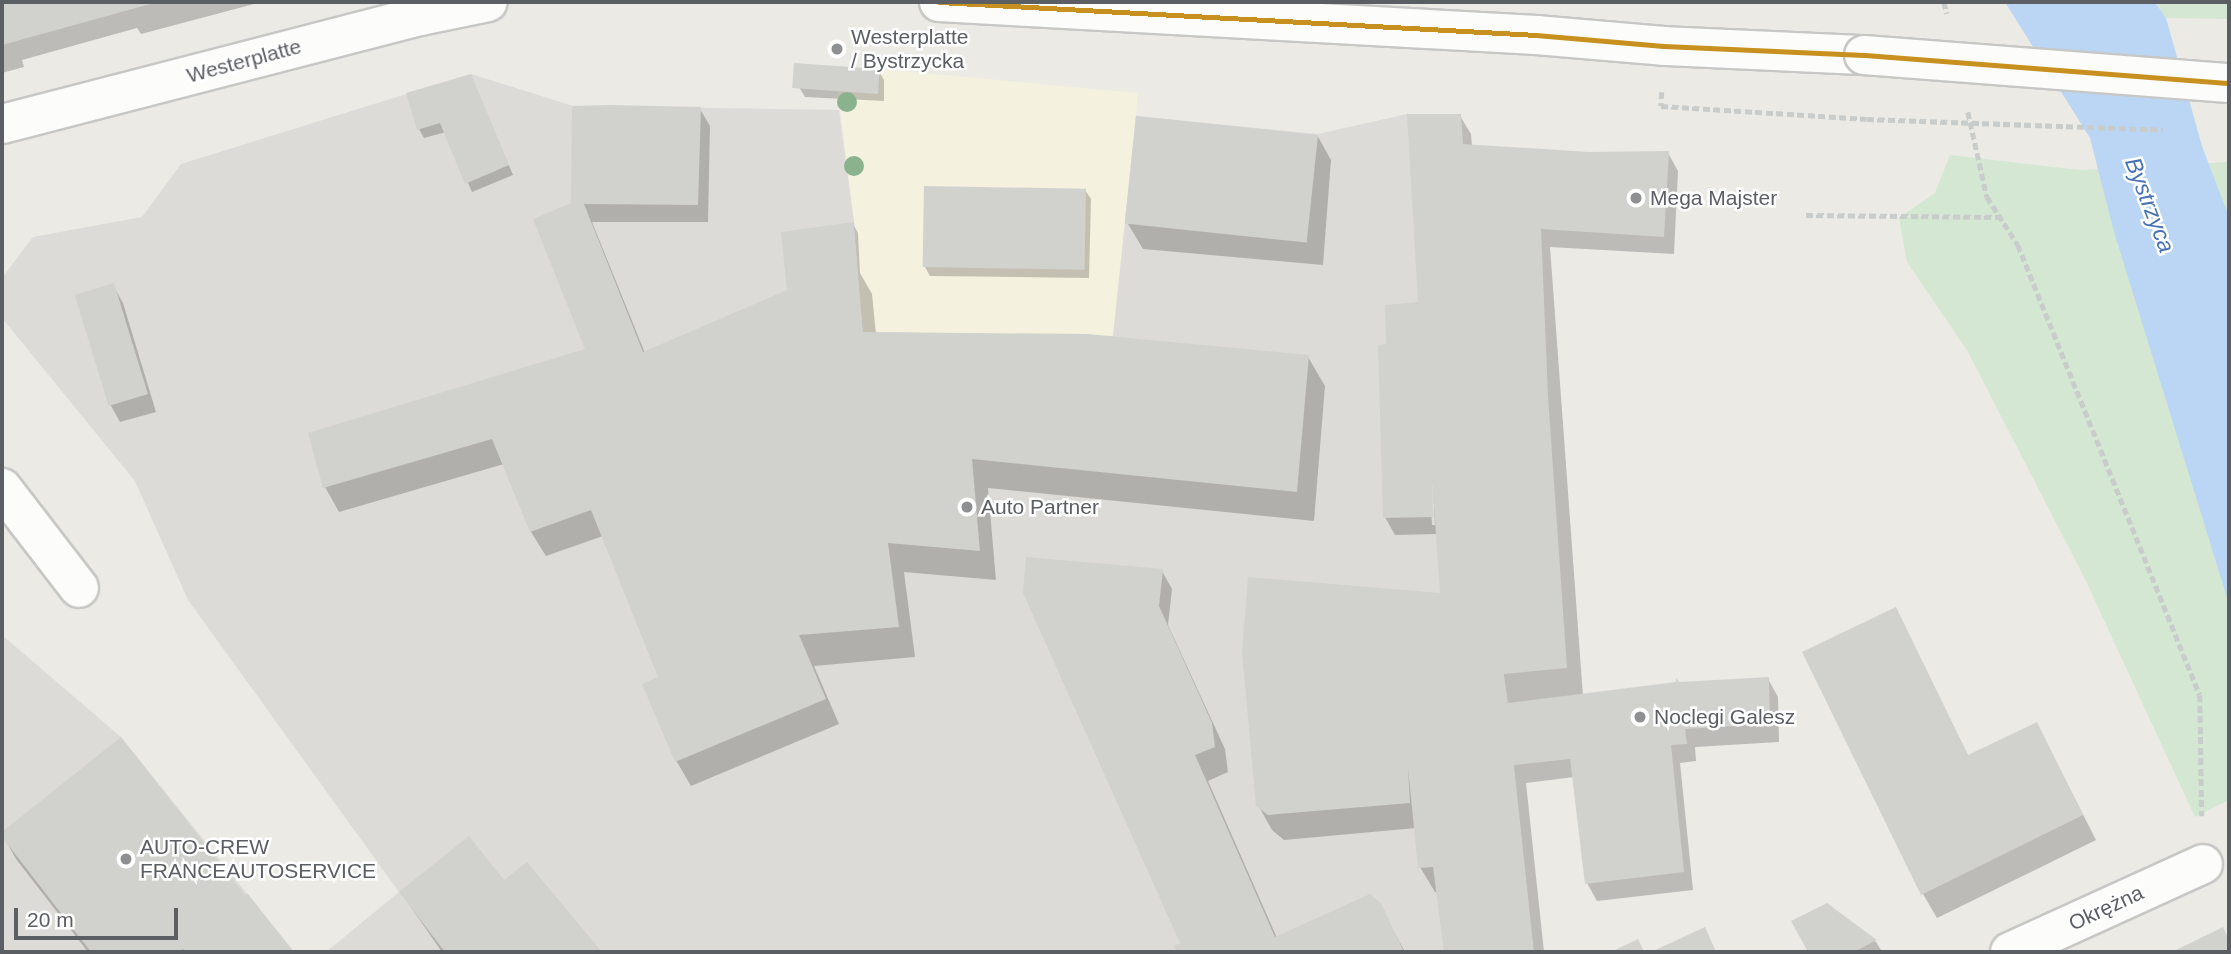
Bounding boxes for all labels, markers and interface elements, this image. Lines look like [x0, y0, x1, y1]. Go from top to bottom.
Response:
place label: Westerplatte / Bystrzycka [851, 24, 968, 74]
street label: Westerplatte [184, 34, 304, 88]
marker: Westerplatte / Bystrzycka [829, 41, 845, 57]
water label: Bystrzyca [2119, 154, 2181, 256]
place label: Mega Majster [1650, 185, 1777, 211]
marker: Mega Majster [1628, 190, 1644, 206]
place label: Auto Partner [981, 494, 1099, 520]
marker: Auto Partner [959, 499, 975, 515]
place label: Noclegi Galesz [1654, 704, 1795, 730]
marker: Noclegi Galesz [1632, 709, 1648, 725]
place label: AUTO-CREW FRANCEAUTOSERVICE [140, 834, 376, 884]
marker: AUTO-CREW FRANCEAUTOSERVICE [118, 851, 134, 867]
street label: Okrężna [2065, 880, 2147, 936]
scale bar [18, 894, 182, 938]
text: 20 m [27, 908, 74, 931]

